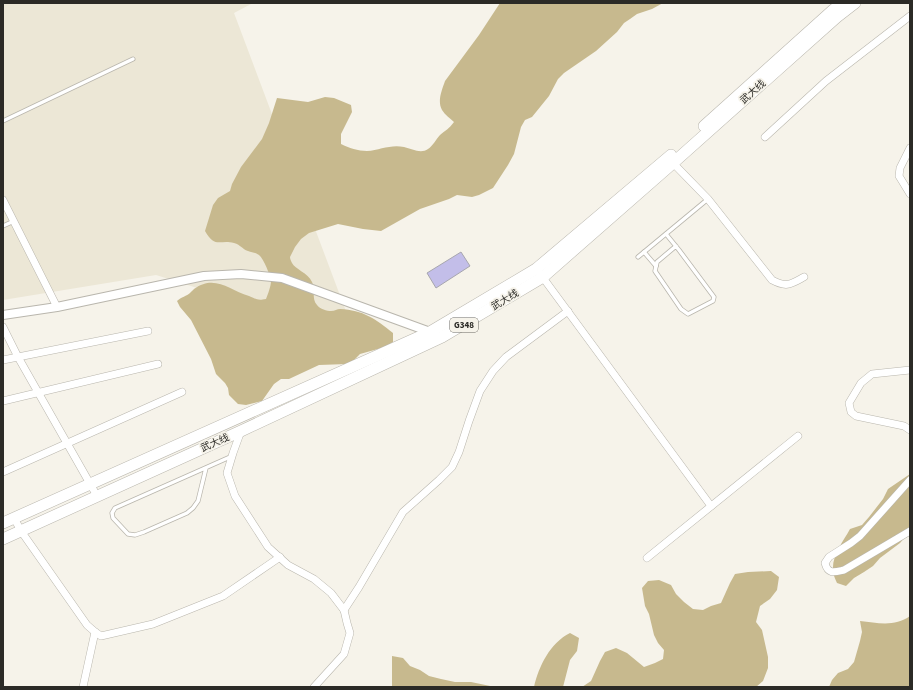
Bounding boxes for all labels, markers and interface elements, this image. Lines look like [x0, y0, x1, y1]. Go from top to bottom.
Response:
street label: 武大线 [737, 77, 769, 107]
street label: 武大线 [489, 286, 521, 314]
road number: G348 [450, 318, 478, 332]
street label: 武大线 [198, 431, 232, 455]

